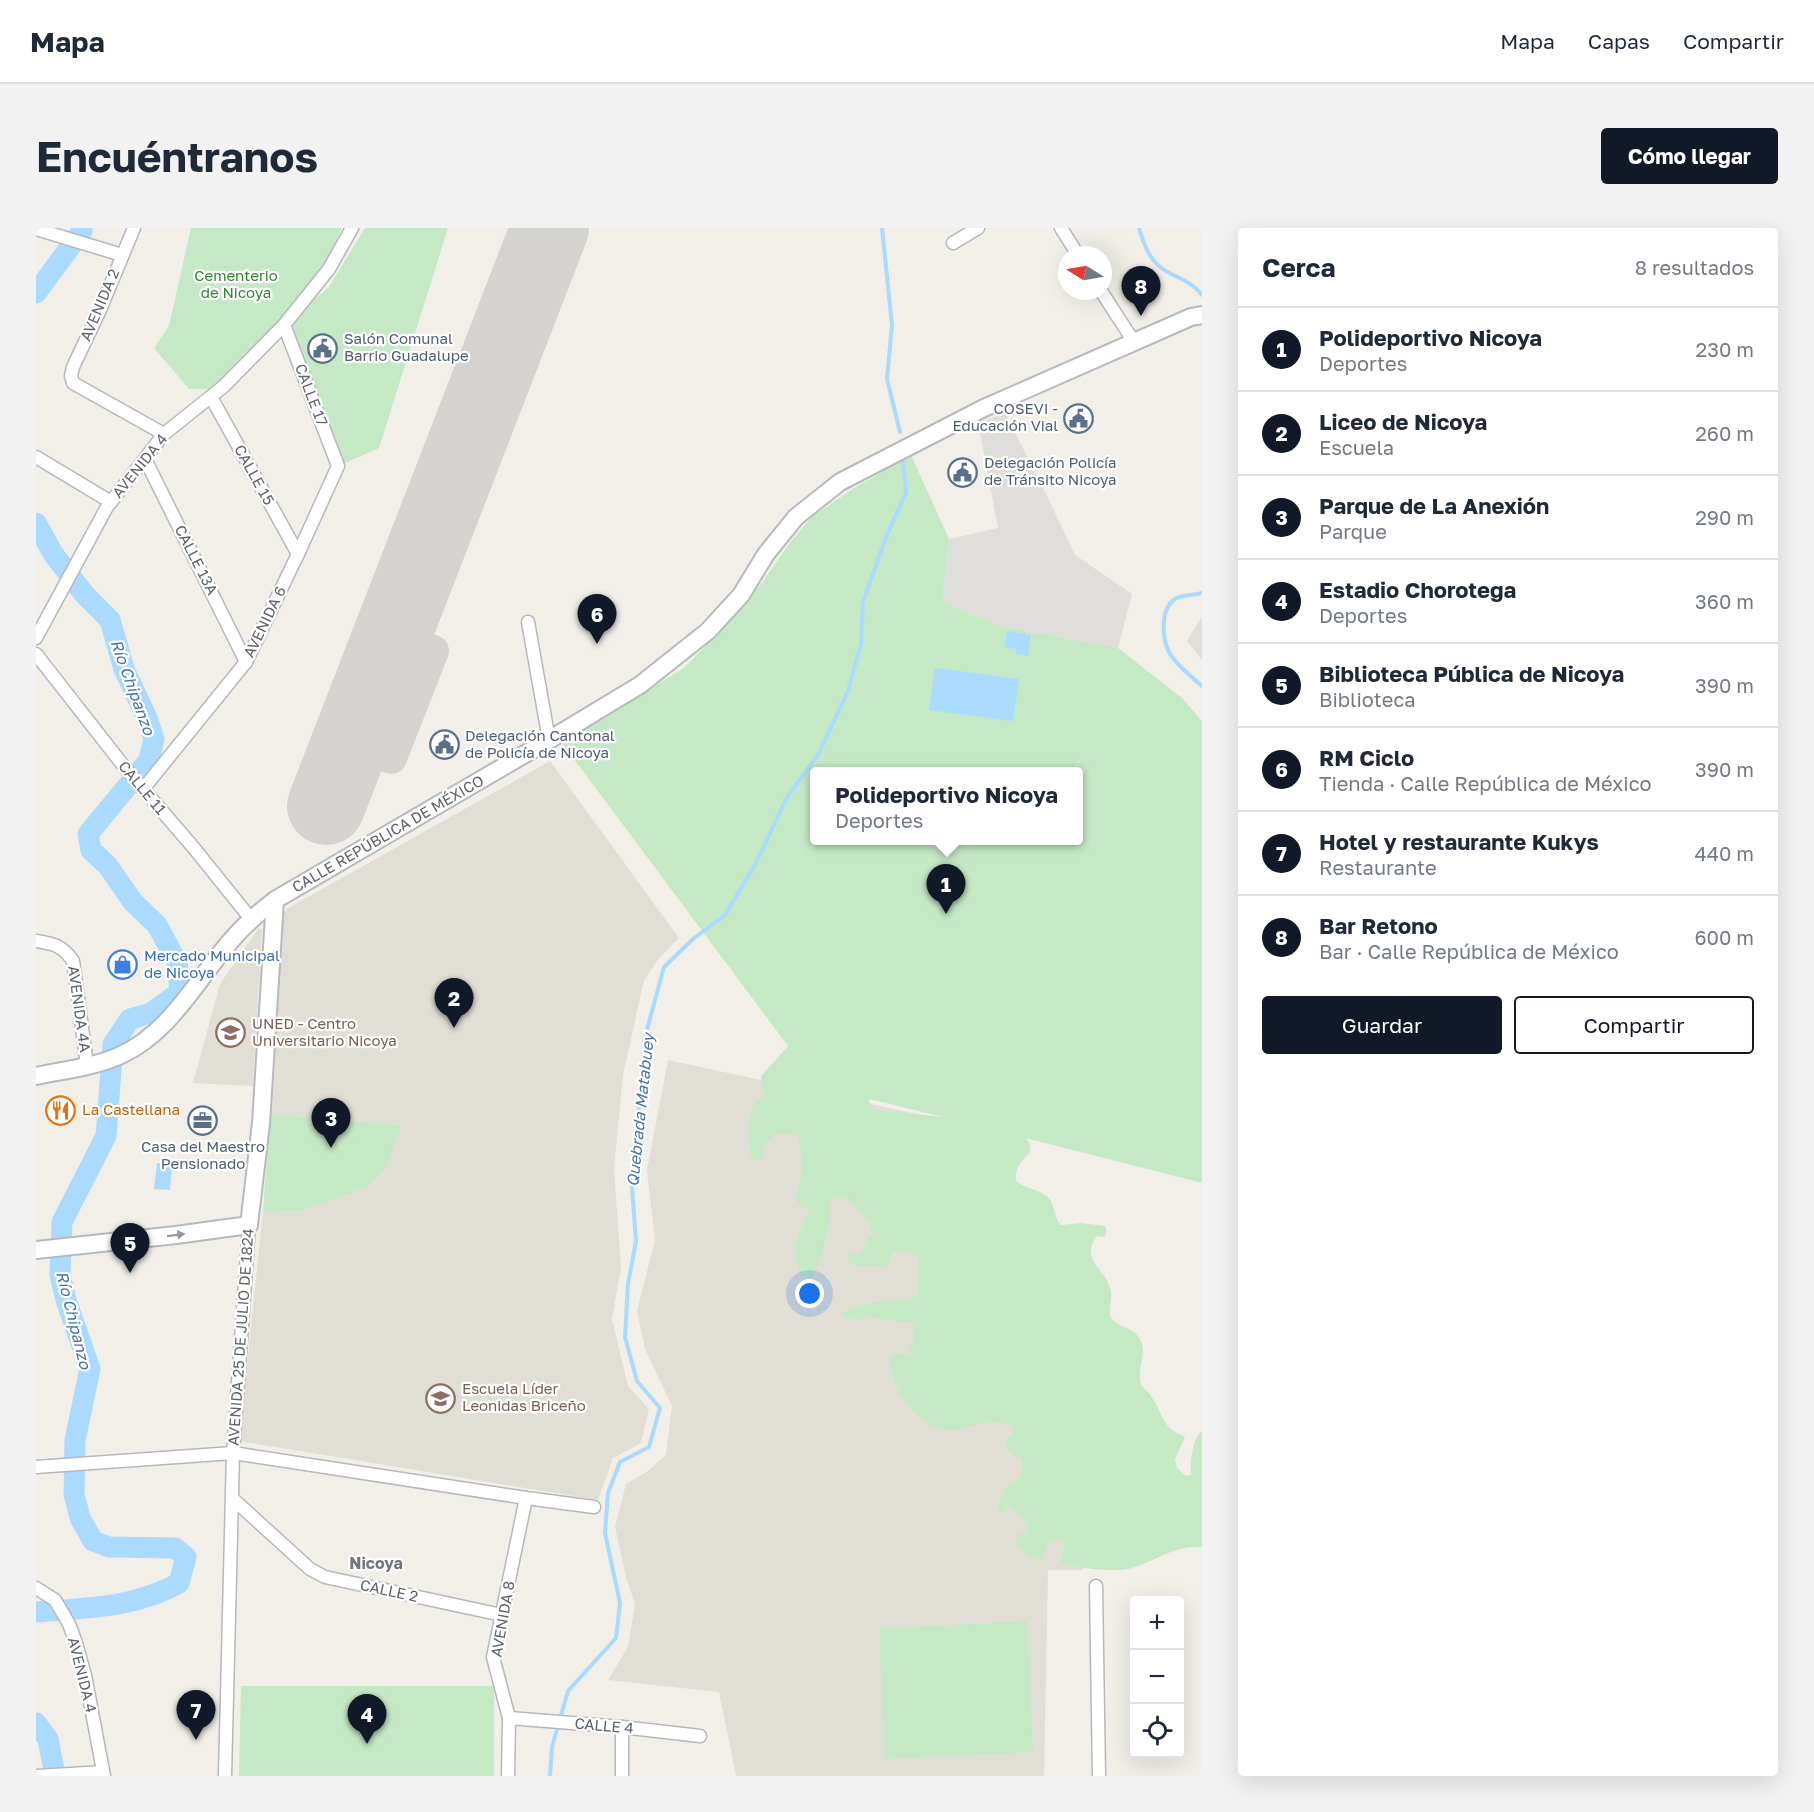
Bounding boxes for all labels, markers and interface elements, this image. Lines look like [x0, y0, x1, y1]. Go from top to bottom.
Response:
text: Mapa [30, 25, 105, 58]
text: Mapa [1500, 28, 1555, 54]
text: Capas [1588, 28, 1650, 54]
text: Compartir [1683, 28, 1784, 54]
button: Cómo llegar [1601, 128, 1778, 184]
text: Encuéntranos [36, 131, 318, 181]
north arrow [1058, 246, 1112, 300]
text: Cerca [1262, 252, 1336, 283]
text: 8 resultados [1635, 255, 1754, 279]
street label: AVENIDA 2 [76, 266, 122, 343]
park label: Cementerio de Nicoya [194, 266, 278, 301]
pin: 8 [1122, 266, 1160, 316]
text: Polideportivo Nicoya [1319, 324, 1542, 351]
place label: Salón Comunal Barrio Guadalupe [344, 329, 469, 364]
public building icon: Salón Comunal Barrio Guadalupe [307, 332, 339, 364]
text: 1 [1276, 337, 1287, 361]
text: 230 m [1696, 337, 1754, 361]
text: Deportes [1319, 351, 1407, 375]
street label: CALLE 17 [292, 361, 332, 428]
place label: COSEVI - Educación Vial [953, 399, 1058, 434]
public building icon: COSEVI - Educación Vial [1063, 402, 1095, 434]
text: Liceo de Nicoya [1319, 408, 1487, 435]
text: 2 [1275, 421, 1288, 445]
text: 260 m [1695, 421, 1754, 445]
street label: AVENIDA 4 [108, 430, 171, 501]
text: Escuela [1319, 435, 1394, 459]
street label: CALLE 15 [231, 441, 279, 508]
place label: Delegación Policía de Tránsito Nicoya [984, 453, 1117, 488]
public building icon: Delegación Policía de Tránsito Nicoya [947, 456, 979, 488]
text: Parque de La Anexión [1319, 492, 1549, 519]
text: 3 [1275, 505, 1288, 529]
text: 290 m [1695, 505, 1754, 529]
text: Parque [1319, 519, 1387, 543]
street label: CALLE 13A [172, 522, 222, 598]
text: Estadio Chorotega [1319, 576, 1516, 603]
street label: AVENIDA 6 [239, 583, 289, 660]
text: 4 [1275, 589, 1288, 613]
text: 360 m [1695, 589, 1754, 613]
pin: 6 [578, 594, 616, 644]
text: Deportes [1319, 603, 1407, 627]
water label: Río Chipanzo [106, 636, 160, 739]
text: Biblioteca Pública de Nicoya [1319, 660, 1624, 687]
text: 5 [1275, 673, 1288, 697]
text: 390 m [1695, 673, 1754, 697]
text: Biblioteca [1319, 687, 1416, 711]
place label: Delegación Cantonal de Policía de Nicoya [465, 726, 615, 761]
public building icon: Delegación Cantonal de Policía de Nicoya [428, 729, 460, 761]
text: RM Ciclo [1319, 744, 1414, 771]
street label: CALLE 11 [115, 757, 170, 818]
text: 6 [1275, 757, 1288, 781]
text: 390 m [1695, 757, 1754, 781]
popup [810, 767, 1083, 845]
street label: CALLE REPÚBLICA DE MÉXICO [288, 771, 487, 896]
text: Tienda · Calle República de México [1319, 771, 1652, 795]
text: Polideportivo Nicoya [835, 781, 1058, 808]
text: Deportes [835, 808, 923, 832]
text: Hotel y restaurante Kukys [1319, 828, 1599, 855]
text: 7 [1276, 841, 1287, 865]
text: 440 m [1695, 841, 1754, 865]
text: Restaurante [1319, 855, 1437, 879]
pin: 1 [926, 864, 966, 914]
text: Bar Retono [1319, 912, 1438, 939]
text: 8 [1275, 925, 1288, 949]
text: 600 m [1694, 925, 1754, 949]
text: Bar · Calle República de México [1319, 939, 1619, 963]
place label: Mercado Municipal de Nicoya [144, 946, 280, 981]
shop icon: Mercado Municipal de Nicoya [107, 949, 139, 981]
street label: AVENIDA 4A [65, 964, 95, 1053]
pin: 2 [434, 978, 474, 1028]
button: Guardar [1262, 996, 1502, 1054]
button: Compartir [1514, 996, 1754, 1054]
place label: UNED - Centro Universitario Nicoya [252, 1014, 397, 1049]
school or university icon: UNED - Centro Universitario Nicoya [215, 1017, 247, 1049]
water label: Quebrada Matabuey [622, 1030, 658, 1188]
restaurant icon: La Castellana [45, 1094, 77, 1126]
pin: 3 [312, 1098, 350, 1148]
place label: La Castellana [82, 1100, 180, 1118]
office icon: Casa del Maestro Pensionado [187, 1104, 219, 1136]
place label: Casa del Maestro Pensionado [141, 1137, 265, 1172]
pin: 5 [110, 1224, 149, 1273]
street label: AVENIDA 25 DE JULIO DE 1824 [223, 1228, 257, 1446]
one-way arrow [166, 1230, 185, 1239]
water label: Río Chipanzo [52, 1269, 96, 1372]
your location [795, 1279, 824, 1308]
place label: Escuela Líder Leonidas Briceño [462, 1379, 586, 1414]
school or university icon: Escuela Líder Leonidas Briceño [425, 1382, 457, 1414]
district label: Nicoya [349, 1553, 403, 1573]
street label: CALLE 2 [359, 1575, 420, 1605]
street label: AVENIDA 8 [486, 1579, 518, 1658]
map controls [1130, 1596, 1184, 1758]
button: + [1130, 1596, 1184, 1650]
street label: AVENIDA 4 [65, 1635, 101, 1714]
button: − [1130, 1650, 1184, 1704]
pin: 7 [176, 1690, 216, 1740]
pin: 4 [348, 1694, 386, 1744]
button: locate [1130, 1704, 1184, 1758]
street label: CALLE 4 [574, 1713, 634, 1737]

